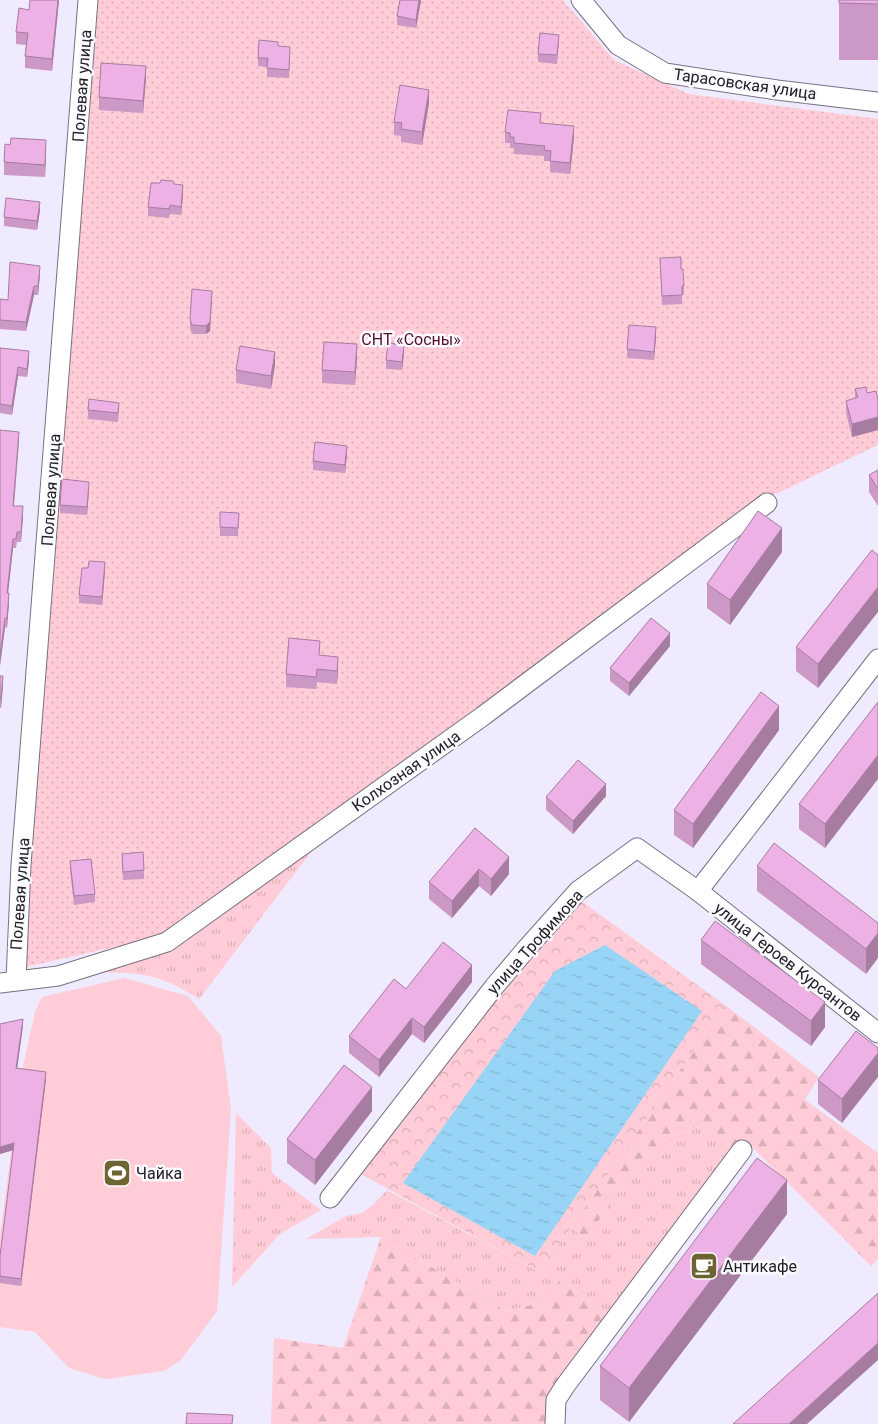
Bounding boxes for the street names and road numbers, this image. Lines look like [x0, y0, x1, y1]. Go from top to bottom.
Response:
street label: Полевая улица [69, 29, 95, 143]
street label: Тарасовская улица [672, 65, 818, 103]
street label: Полевая улица [38, 433, 64, 547]
street label: Колхозная улица [348, 727, 464, 815]
street label: Полевая улица [7, 837, 33, 951]
street label: улица Трофимова [483, 886, 587, 998]
street label: улица Героев Курсантов [710, 898, 866, 1026]

